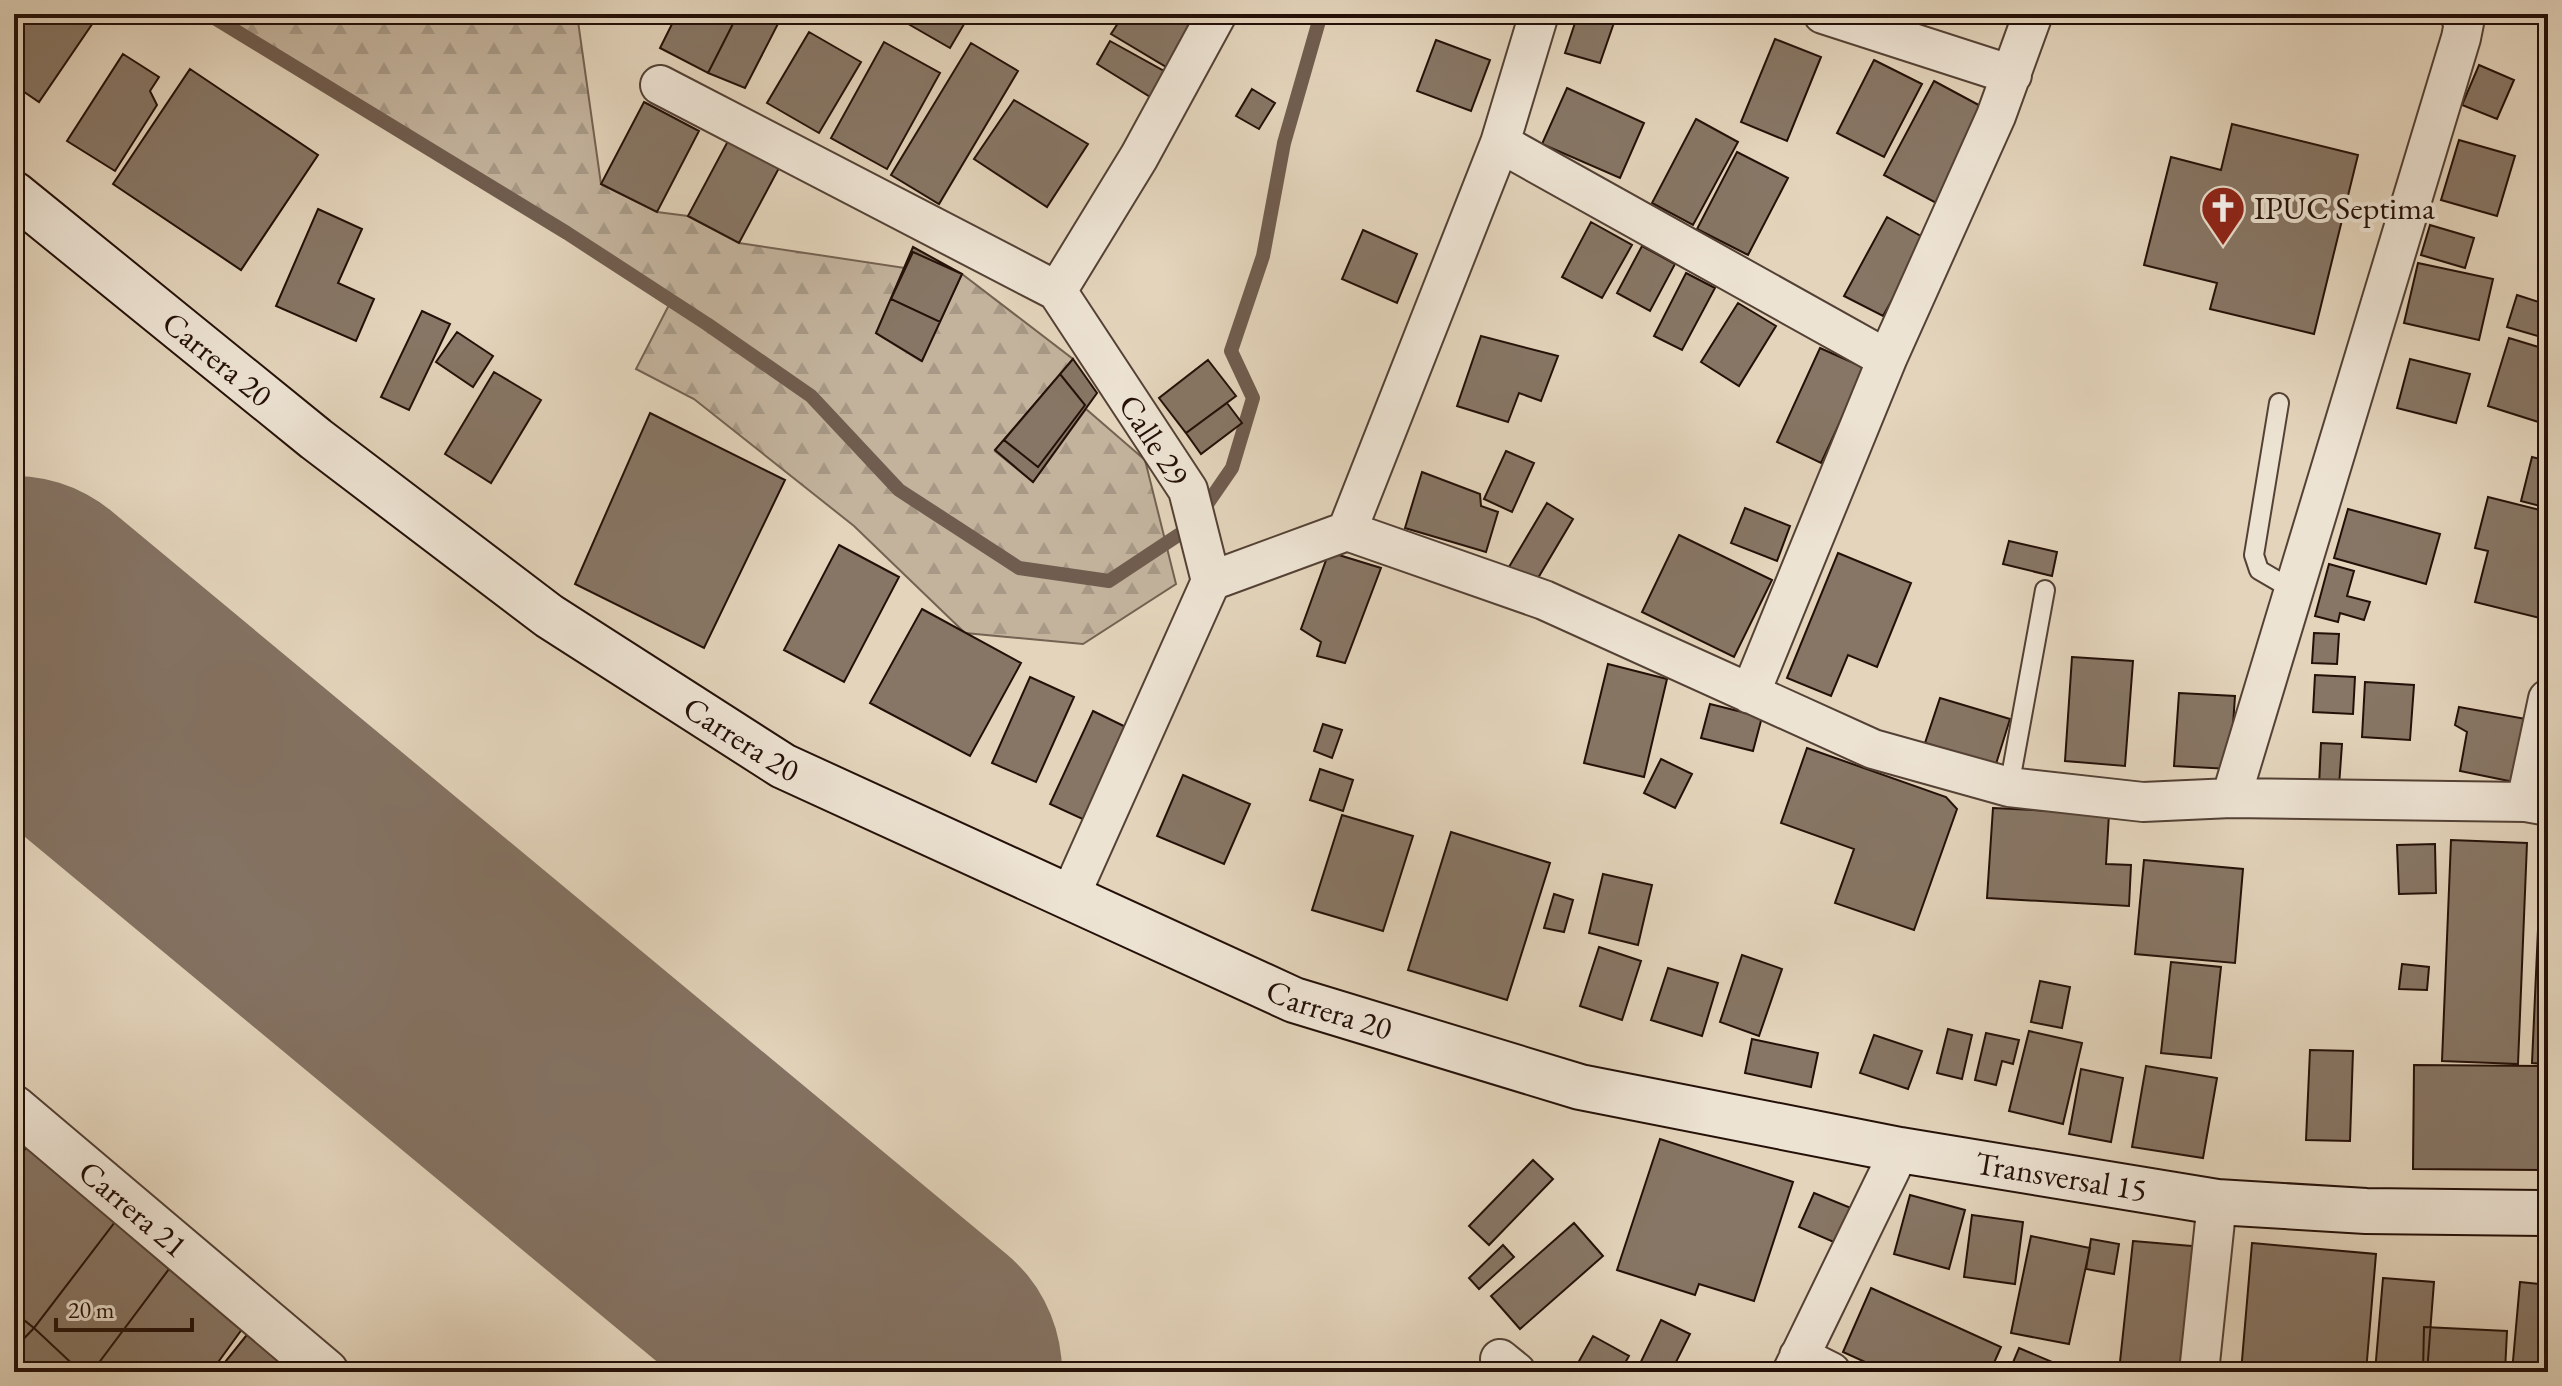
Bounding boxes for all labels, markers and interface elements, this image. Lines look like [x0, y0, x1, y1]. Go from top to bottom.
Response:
church icon: IPUC Septima [2199, 184, 2247, 247]
place label: IPUC Septima [2254, 187, 2435, 229]
street label: Carrera 20 [154, 302, 281, 416]
street label: Calle 29 [1109, 386, 1199, 494]
street label: Carrera 20 [675, 687, 806, 792]
street label: Carrera 20 [1259, 969, 1397, 1050]
street label: Transversal 15 [1972, 1142, 2150, 1211]
street label: Carrera 21 [70, 1151, 196, 1267]
scale bar [56, 1282, 192, 1332]
text: 20 m [68, 1294, 115, 1325]

